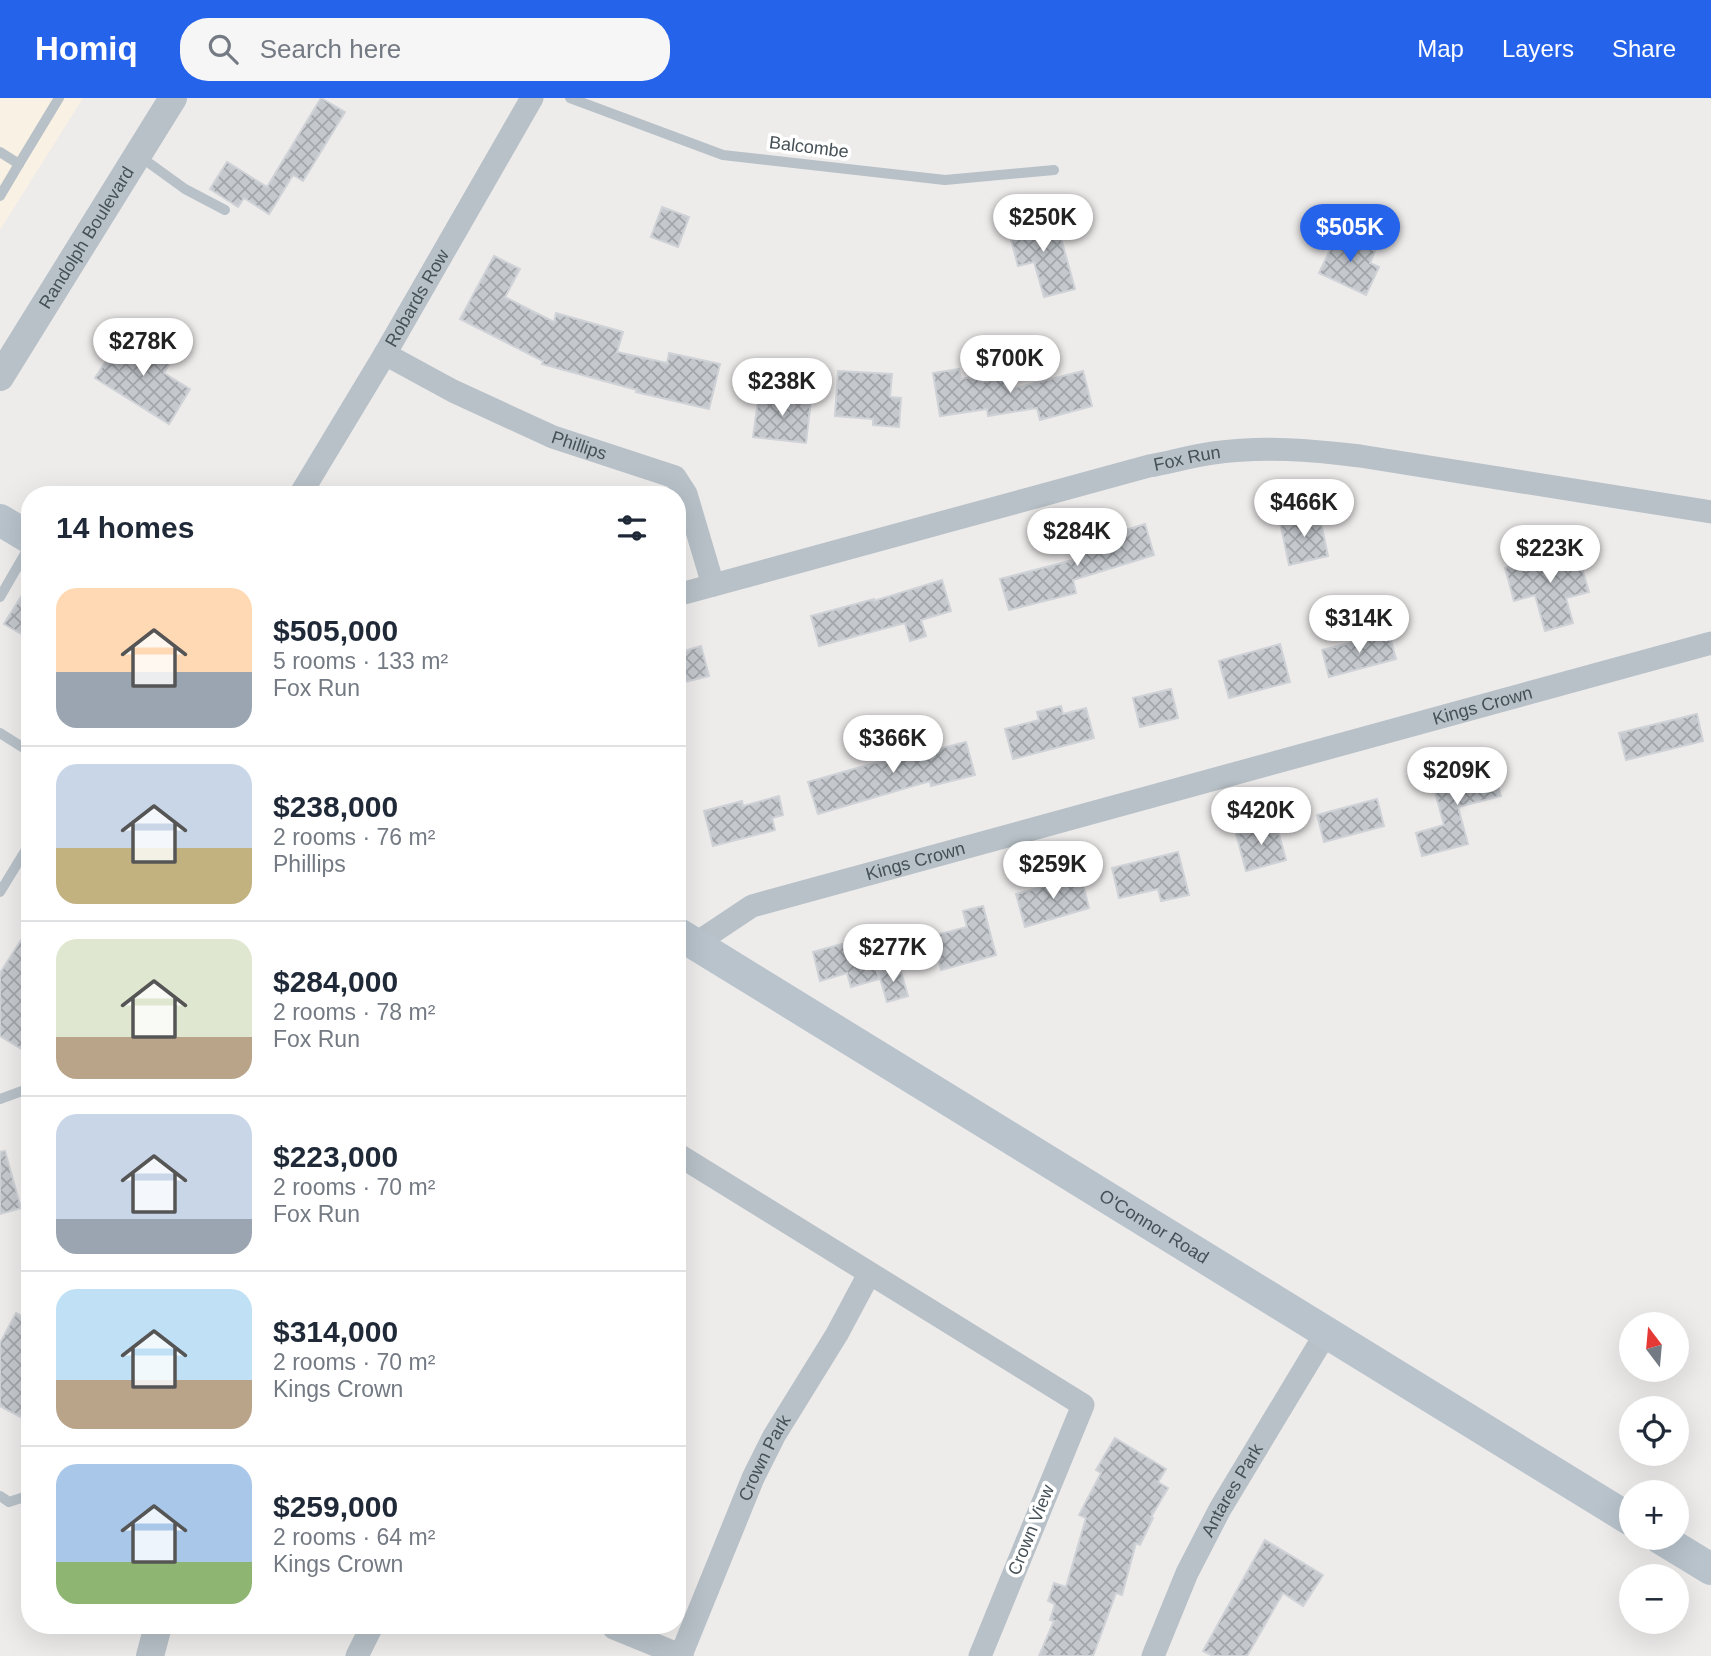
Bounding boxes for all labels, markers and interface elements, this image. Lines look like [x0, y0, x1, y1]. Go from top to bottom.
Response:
search box [180, 18, 670, 81]
text: Homiq [35, 30, 138, 67]
icon: search [204, 30, 242, 68]
text: Search here [260, 34, 401, 64]
text: Map [1417, 35, 1464, 62]
text: Layers [1502, 35, 1574, 62]
text: Share [1612, 35, 1676, 62]
street label: Balcombe [768, 132, 850, 162]
street label: Randolph Boulevard [35, 163, 138, 312]
pin: $250K [994, 194, 1092, 254]
text: $250K [1009, 204, 1077, 230]
pin: $505K [1301, 204, 1399, 264]
text: $505K [1316, 214, 1384, 240]
street label: Robards Row [381, 245, 453, 350]
pin: $278K [94, 318, 192, 378]
text: $278K [109, 328, 177, 354]
pin: $700K [961, 336, 1059, 395]
text: $700K [976, 345, 1044, 371]
pin: $238K [733, 358, 831, 418]
text: $238K [748, 368, 816, 394]
street label: Phillips [549, 427, 609, 464]
street label: Fox Run [1152, 442, 1222, 475]
pin: $466K [1255, 480, 1353, 539]
text: $466K [1270, 489, 1338, 515]
pin: $284K [1028, 508, 1126, 568]
icon: filters [613, 509, 651, 547]
text: 14 homes [56, 511, 194, 544]
text: $284K [1043, 518, 1111, 544]
pin: $223K [1501, 526, 1599, 585]
text: $223K [1516, 535, 1584, 561]
pin: $314K [1310, 596, 1408, 655]
text: $314K [1325, 605, 1393, 631]
text: $505,000 [273, 614, 398, 647]
icon: home [112, 616, 196, 700]
text: 5 rooms · 133 m² [273, 648, 448, 674]
text: Fox Run [273, 675, 360, 701]
street label: Kings Crown [1431, 683, 1534, 729]
pin: $366K [844, 716, 942, 775]
text: $366K [859, 725, 927, 751]
pin: $209K [1408, 748, 1506, 807]
text: $209K [1423, 757, 1491, 783]
pin: $420K [1212, 788, 1310, 847]
text: $238,000 [273, 790, 398, 823]
icon: home [112, 792, 196, 876]
text: $420K [1227, 797, 1295, 823]
text: 2 rooms · 76 m² [273, 824, 435, 850]
street label: Kings Crown [864, 838, 967, 884]
pin: $259K [1004, 842, 1102, 901]
text: Phillips [273, 851, 346, 877]
text: $259K [1019, 851, 1087, 877]
pin: $277K [844, 924, 942, 984]
text: $277K [859, 934, 927, 960]
text: $284,000 [273, 965, 398, 998]
icon: home [112, 967, 196, 1051]
text: 2 rooms · 78 m² [273, 999, 435, 1025]
text: Fox Run [273, 1026, 360, 1052]
text: $223,000 [273, 1140, 398, 1173]
icon: home [112, 1142, 196, 1226]
text: 2 rooms · 70 m² [273, 1174, 435, 1200]
street label: O'Connor Road [1096, 1185, 1212, 1268]
text: Fox Run [273, 1201, 360, 1227]
north arrow [1619, 1312, 1689, 1382]
map controls [1619, 1312, 1689, 1634]
text: $314,000 [273, 1315, 398, 1348]
icon: home [112, 1317, 196, 1401]
text: 2 rooms · 70 m² [273, 1349, 435, 1375]
text: Kings Crown [273, 1376, 403, 1402]
button: locate [1619, 1396, 1689, 1466]
street label: Crown Park [735, 1410, 795, 1504]
street label: Antares Park [1197, 1439, 1267, 1540]
button: + [1619, 1480, 1689, 1550]
street label: Crown View [1004, 1481, 1059, 1578]
text: $259,000 [273, 1490, 398, 1523]
icon: home [112, 1492, 196, 1576]
text: 2 rooms · 64 m² [273, 1524, 435, 1550]
text: Kings Crown [273, 1551, 403, 1577]
button: − [1619, 1564, 1689, 1634]

